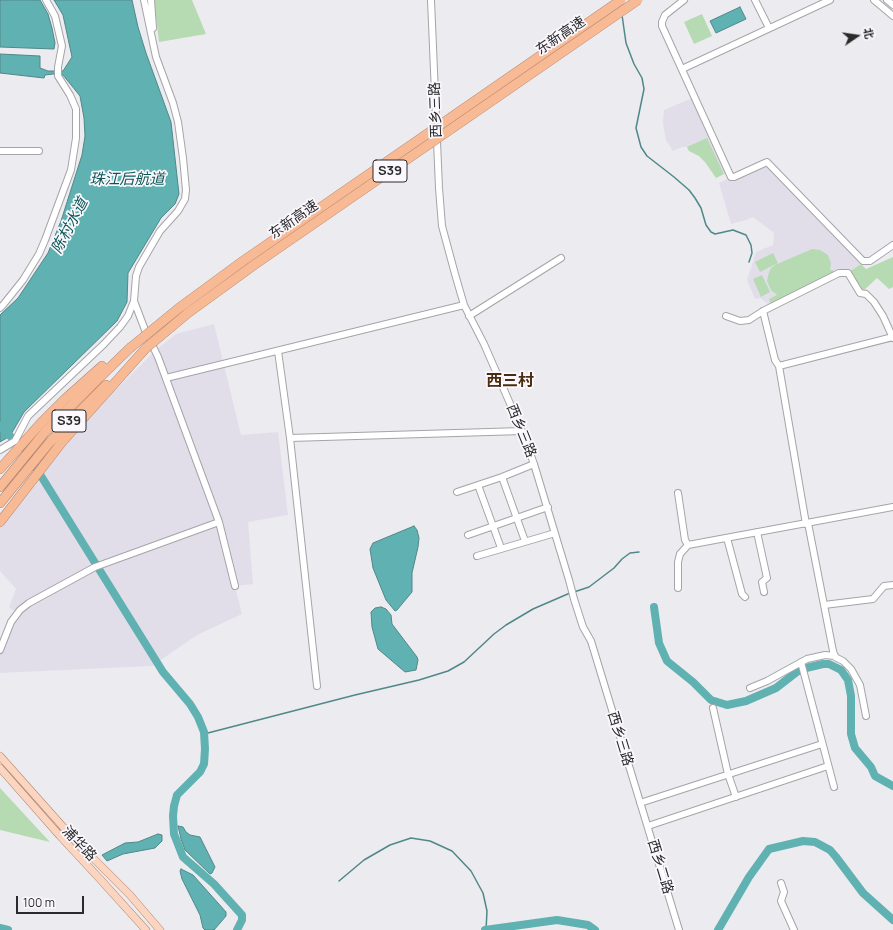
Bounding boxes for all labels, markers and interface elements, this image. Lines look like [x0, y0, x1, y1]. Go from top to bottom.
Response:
street label: 东新高速 [533, 13, 589, 59]
north arrow [837, 16, 877, 56]
text: 北 [861, 26, 878, 40]
street label: 西乡三路 [427, 82, 445, 138]
road number: S39 [373, 160, 407, 182]
water label: 珠江后航道 [90, 171, 164, 189]
water label: 陈村水道 [48, 195, 92, 257]
street label: 东新高速 [266, 197, 322, 243]
district label: 西三村 [486, 372, 534, 392]
street label: 西乡三路 [503, 402, 539, 460]
road number: S39 [52, 410, 86, 432]
street label: 西乡三路 [604, 710, 636, 768]
street label: 浦华路 [58, 823, 100, 865]
street label: 西乡二路 [644, 838, 676, 896]
scale bar [18, 888, 86, 914]
text: 100 m [23, 894, 55, 911]

